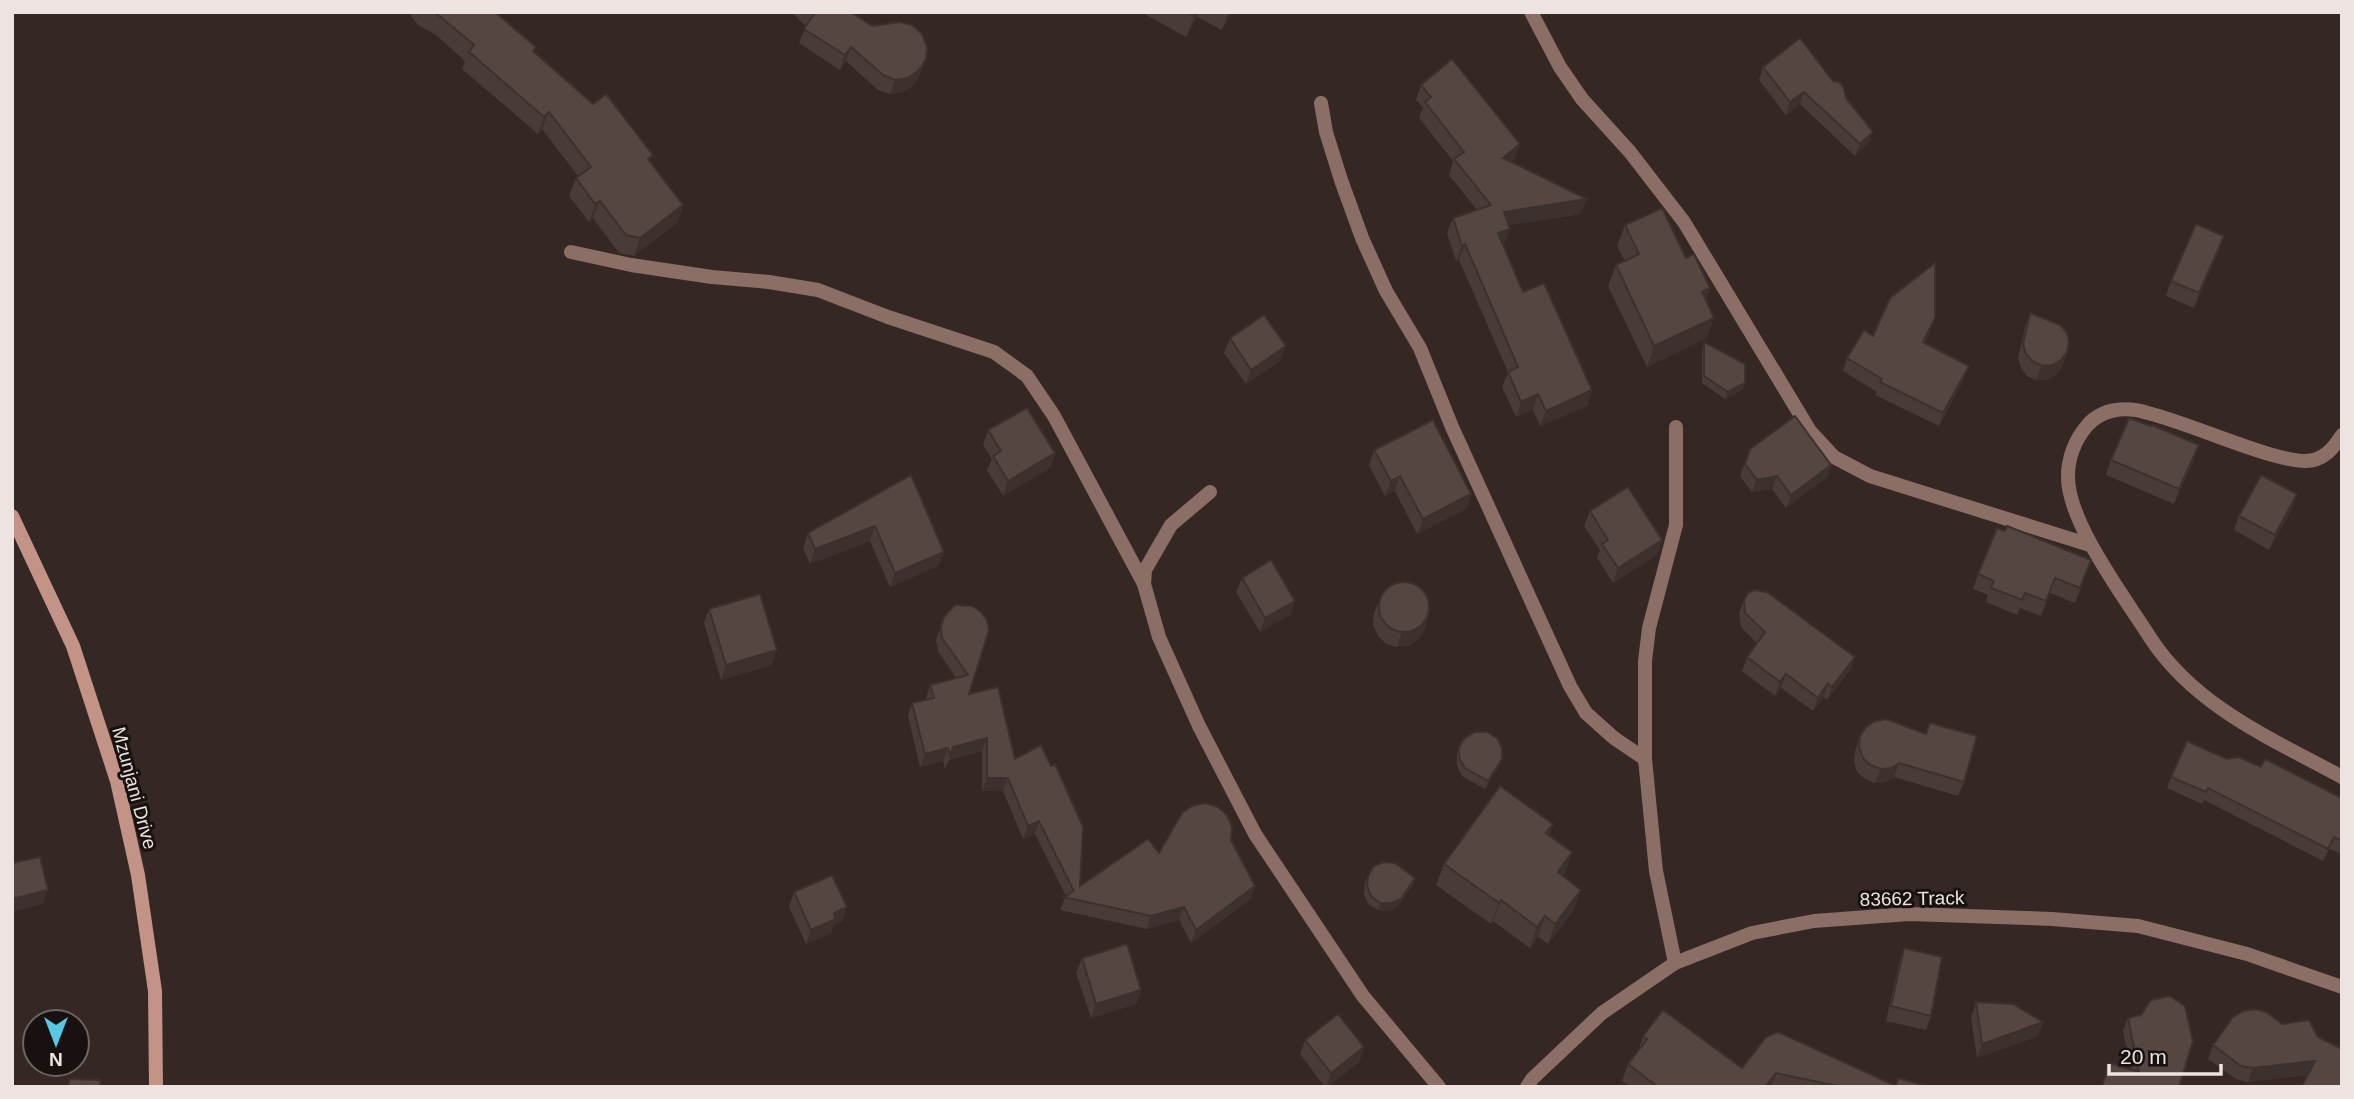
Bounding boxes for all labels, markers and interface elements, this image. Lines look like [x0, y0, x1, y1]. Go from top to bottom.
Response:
street label: Mzunjani Drive [108, 725, 161, 852]
street label: 83662 Track [1860, 887, 1965, 910]
north arrow [21, 1008, 91, 1078]
scale bar [2109, 1032, 2221, 1076]
text: 20 m [2120, 1045, 2167, 1068]
text: N [49, 1049, 63, 1070]

